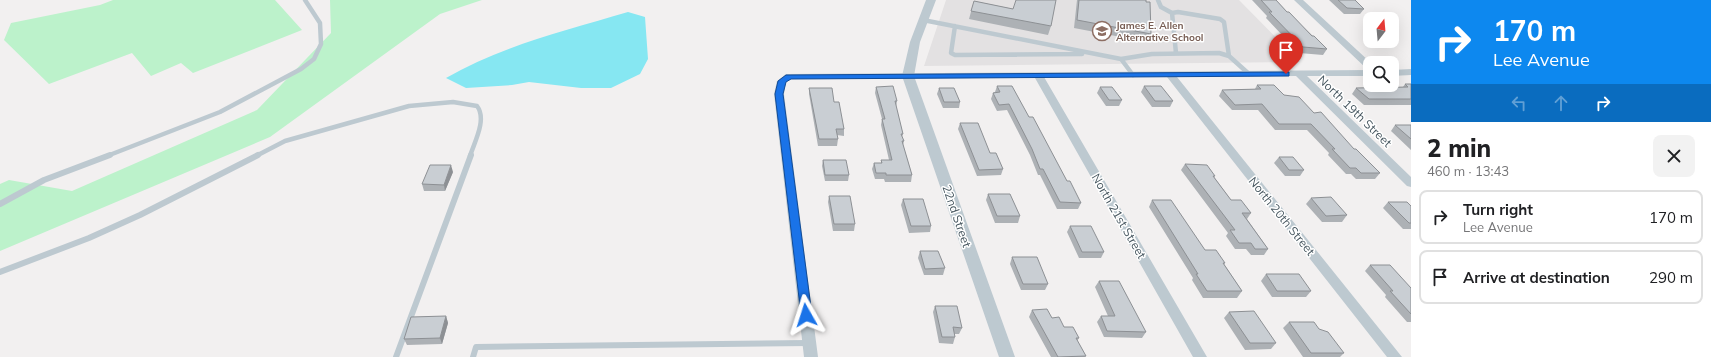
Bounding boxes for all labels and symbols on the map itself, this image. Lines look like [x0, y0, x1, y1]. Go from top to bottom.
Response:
north arrow [1363, 12, 1399, 48]
place label: James E. Allen Alternative School [1116, 19, 1203, 44]
school or university icon: James E. Allen Alternative School [1091, 20, 1113, 42]
pin [1269, 33, 1303, 74]
street label: North 19th Street [1315, 72, 1395, 150]
street label: North 21st Street [1089, 171, 1149, 261]
street label: North 20th Street [1246, 174, 1318, 258]
street label: 22nd Street [939, 183, 975, 249]
position arrow [785, 294, 827, 336]

